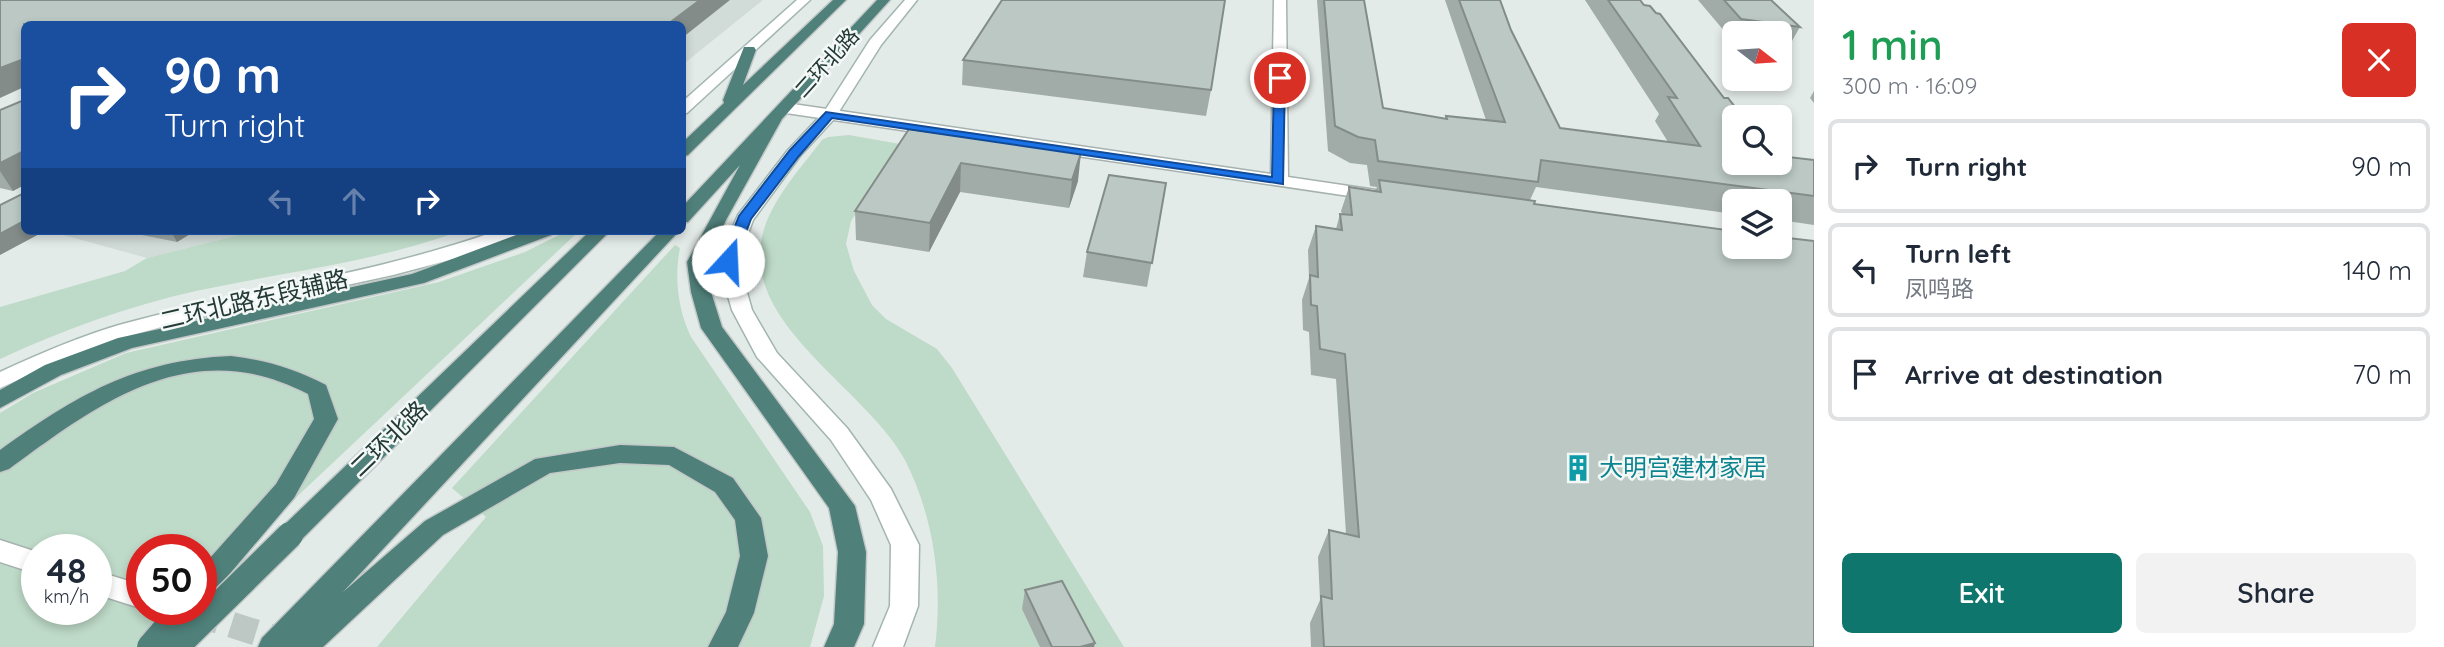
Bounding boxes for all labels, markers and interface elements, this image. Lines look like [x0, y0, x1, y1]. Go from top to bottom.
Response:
text: 1 min [1842, 18, 1943, 71]
north arrow [1722, 21, 1792, 91]
map controls [1722, 21, 1792, 259]
street label: 二环北路 [788, 22, 864, 102]
button: close [2342, 23, 2416, 97]
text: 90 m [164, 44, 281, 105]
pin [1250, 48, 1310, 108]
icon: right [49, 49, 140, 140]
icon: arrive [1261, 59, 1299, 97]
text: 300 m · 16:09 [1842, 71, 1977, 100]
text: Turn right [164, 105, 305, 145]
button: search [1722, 105, 1792, 175]
icon: right [1846, 147, 1884, 185]
text: Turn right [1905, 150, 2027, 183]
text: 90 m [2351, 150, 2412, 183]
icon: left [262, 182, 300, 220]
icon: ahead [335, 182, 373, 220]
icon: right [408, 182, 446, 220]
button: layers [1722, 189, 1792, 259]
position arrow [691, 224, 765, 298]
text: Turn left [1905, 237, 2012, 270]
icon: left [1846, 251, 1884, 289]
text: 140 m [2343, 254, 2412, 287]
street label: 二环北路东段辅路 [157, 263, 351, 335]
text: 凤鸣路 [1905, 274, 1974, 303]
icon: arrive [1846, 355, 1884, 393]
text: Arrive at destination [1905, 358, 2163, 391]
text: 70 m [2352, 358, 2412, 391]
street label: 二环北路 [343, 394, 433, 482]
place label: 大明宫建材家居 [1599, 452, 1767, 482]
building icon: 大明宫建材家居 [1563, 453, 1593, 483]
speed limit sign: 50 [126, 534, 217, 625]
text: 48 [47, 548, 86, 592]
button: Exit [1842, 553, 2122, 633]
button: Share [2136, 553, 2416, 633]
text: km/h [44, 585, 89, 608]

